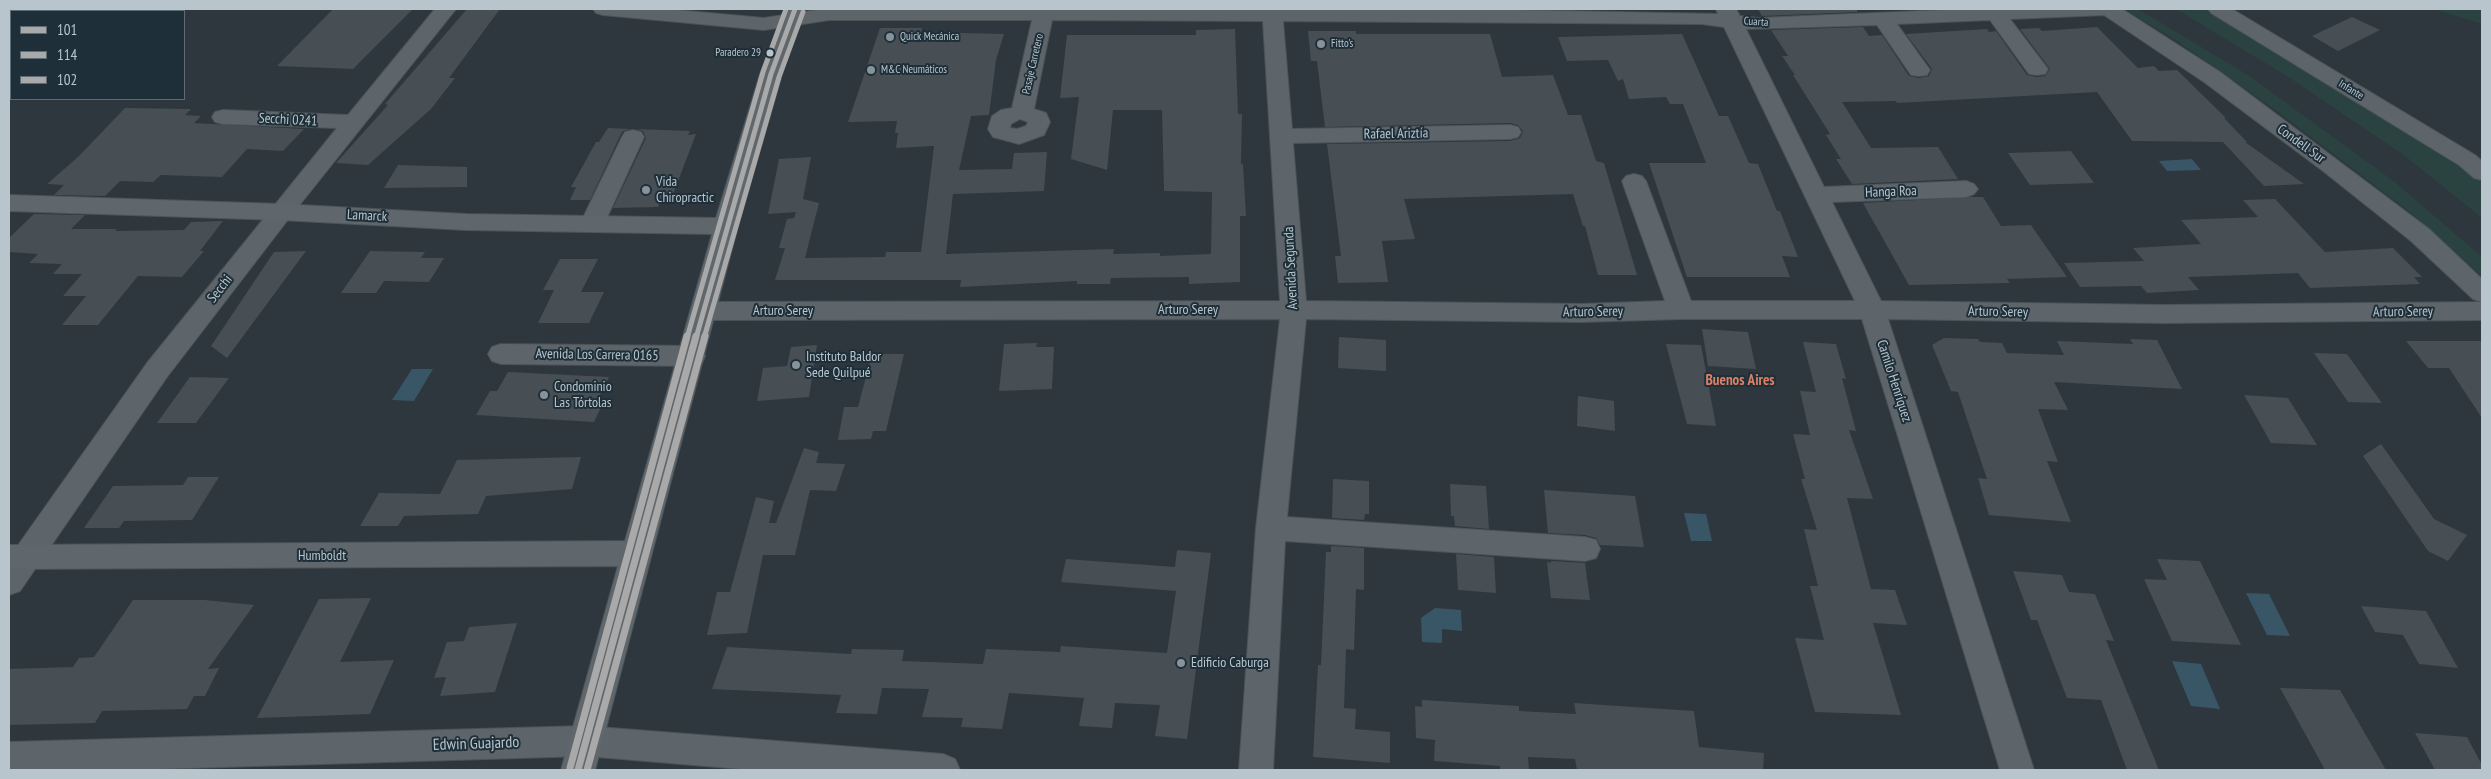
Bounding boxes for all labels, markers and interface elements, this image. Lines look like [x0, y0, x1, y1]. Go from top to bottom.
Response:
legend [10, 10, 185, 100]
street label: Cuarta [1743, 15, 1769, 29]
text: 101 [57, 20, 77, 39]
place label: Quick Mecánica [900, 30, 959, 44]
marker: Quick Mecánica [884, 31, 896, 43]
street label: Pasaje Carretero [1020, 33, 1046, 95]
place label: Fitto's [1331, 37, 1353, 51]
marker: Fitto's [1315, 38, 1327, 50]
text: 114 [57, 45, 77, 64]
place label: Paradero 29 [715, 46, 761, 60]
marker: Paradero 29 [765, 48, 775, 58]
place label: M&C Neumáticos [881, 63, 947, 77]
marker: M&C Neumáticos [865, 64, 877, 76]
text: 102 [57, 70, 77, 89]
street label: Infante [2336, 77, 2366, 103]
street label: Secchi 0241 [258, 110, 318, 130]
street label: Condell Sur [2274, 121, 2328, 167]
street label: Rafael Ariztía [1364, 125, 1428, 143]
place label: Vida Chiropractic [656, 174, 714, 206]
street label: Hanga Roa [1865, 183, 1917, 201]
marker: Vida Chiropractic [640, 184, 652, 196]
street label: Lamarck [346, 207, 388, 225]
street label: Avenida Segunda [1280, 226, 1302, 310]
street label: Secchi [204, 272, 236, 306]
street label: Arturo Serey [1158, 302, 1218, 318]
street label: Arturo Serey [753, 303, 813, 319]
street label: Arturo Serey [1563, 303, 1623, 321]
street label: Arturo Serey [1968, 303, 2028, 321]
street label: Arturo Serey [2373, 303, 2433, 321]
street label: Camilo Henríquez [1873, 338, 1915, 424]
street label: Avenida Los Carrera 0165 [535, 346, 659, 364]
place label: Instituto Baldor Sede Quilpué [806, 349, 881, 382]
marker: Instituto Baldor Sede Quilpué [790, 359, 802, 371]
district label: Buenos Aires [1705, 372, 1775, 390]
place label: Condominio Las Tórtolas [554, 379, 612, 412]
marker: Condominio Las Tórtolas [538, 389, 550, 401]
street label: Humboldt [298, 548, 346, 564]
place label: Edificio Caburga [1191, 655, 1269, 671]
marker: Edificio Caburga [1175, 657, 1187, 669]
street label: Edwin Guajardo [432, 733, 520, 755]

